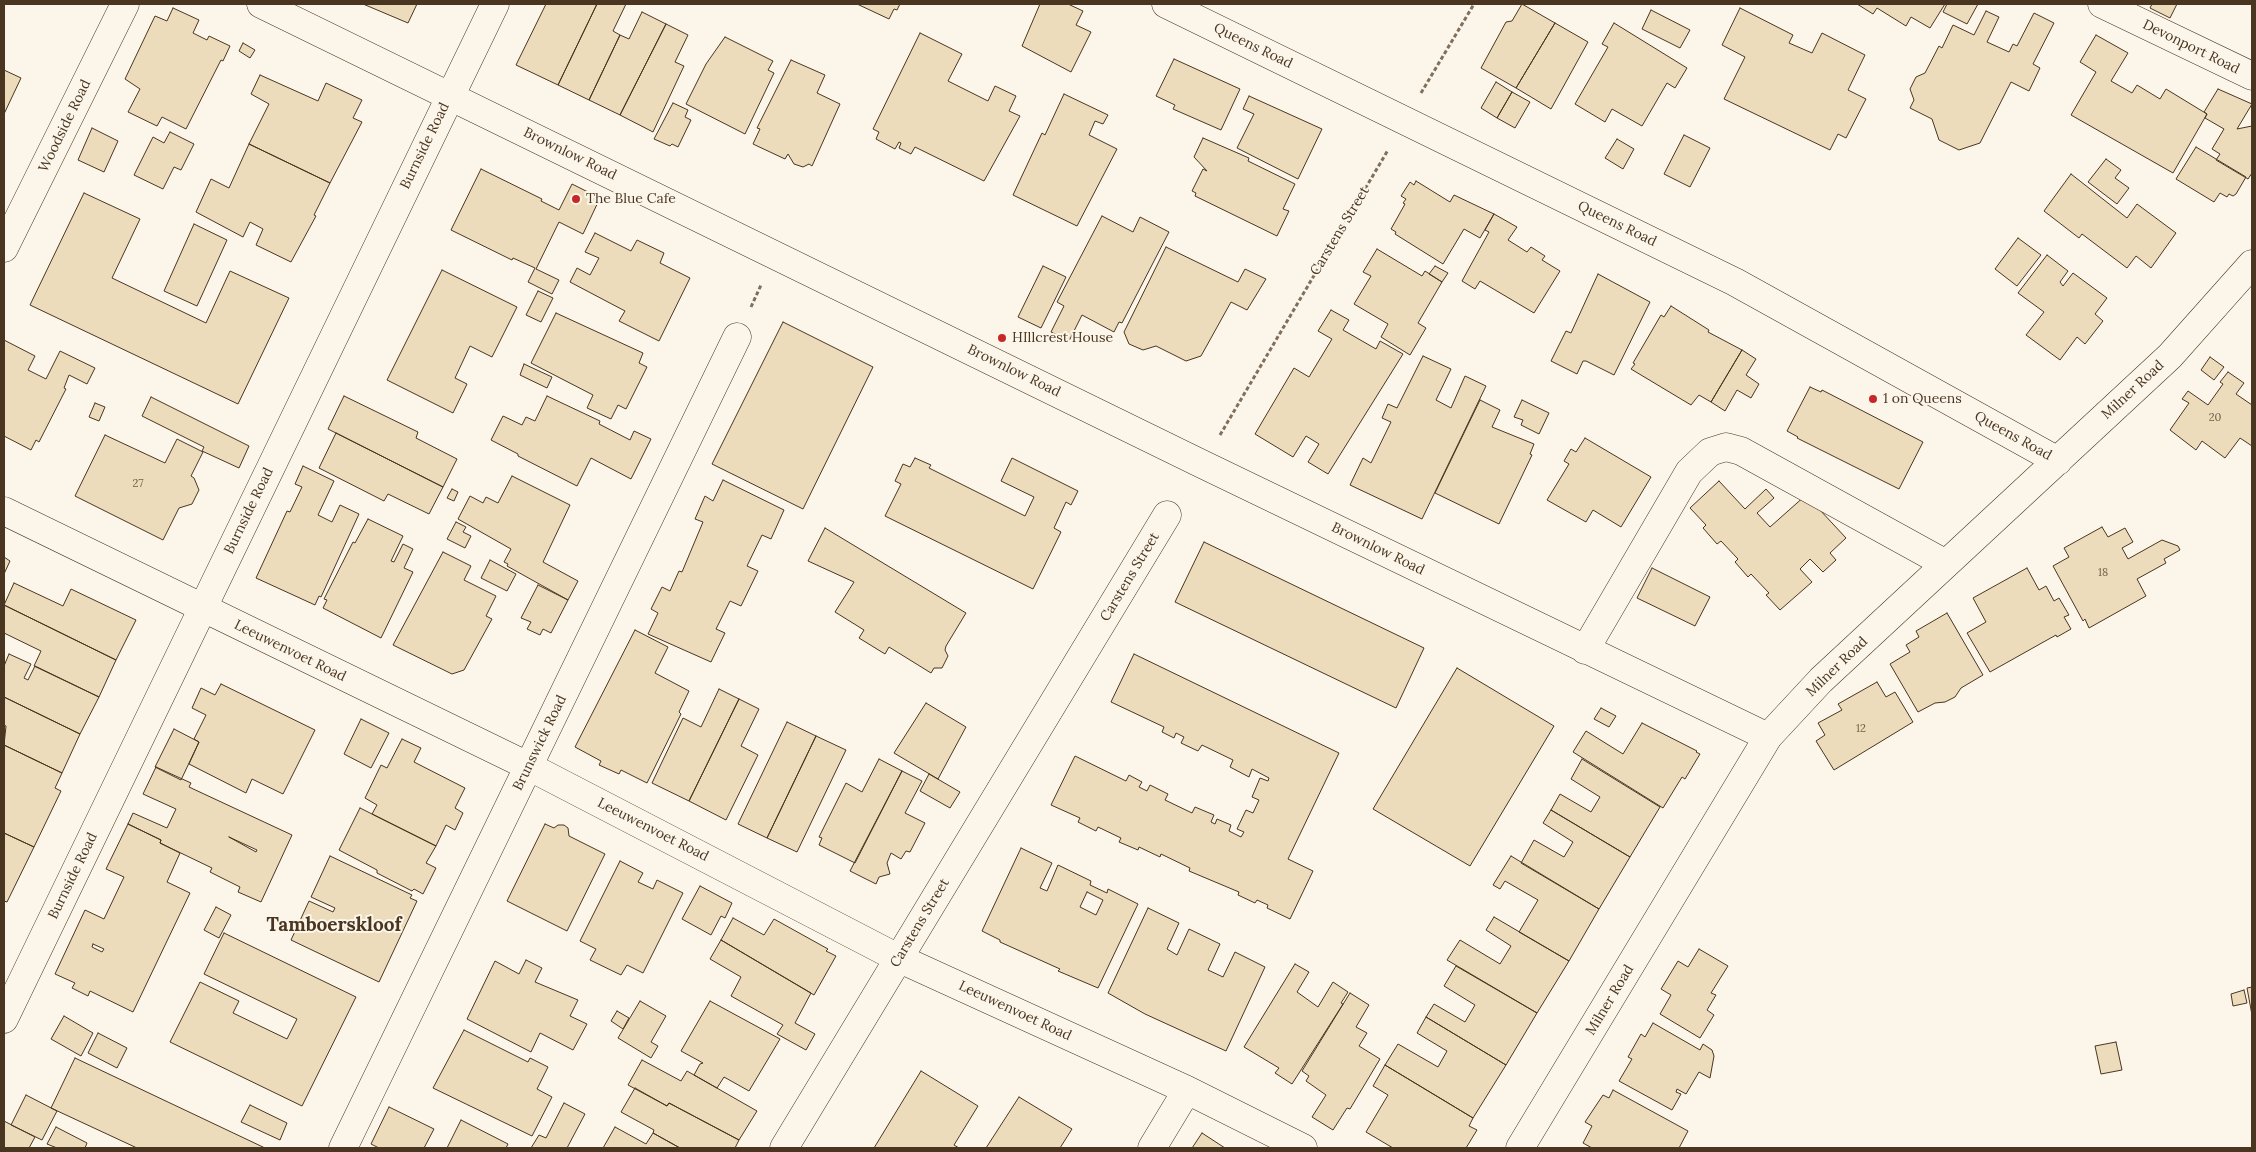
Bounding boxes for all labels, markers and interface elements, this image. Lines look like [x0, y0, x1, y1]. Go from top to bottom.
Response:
street label: Devonport Road [2140, 16, 2242, 78]
street label: Queens Road [1211, 20, 1295, 72]
street label: Woodside Road [35, 77, 95, 175]
street label: Burnside Road [397, 100, 453, 192]
street label: Brownlow Road [521, 124, 619, 184]
street label: Carstens Street [1307, 183, 1373, 279]
place label: The Blue Cafe [586, 191, 676, 207]
marker: The Blue Cafe [570, 193, 582, 205]
street label: Queens Road [1575, 198, 1659, 250]
place label: HIllcrest House [1012, 330, 1113, 346]
marker: HIllcrest House [996, 332, 1008, 344]
street label: Brownlow Road [965, 341, 1063, 401]
street label: Milner Road [2098, 357, 2168, 423]
place label: 1 on Queens [1883, 391, 1962, 407]
marker: 1 on Queens [1867, 393, 1879, 405]
street label: Queens Road [1971, 408, 2055, 464]
house number: 20 [2209, 411, 2221, 425]
street label: Burnside Road [221, 465, 277, 557]
house number: 27 [133, 477, 143, 491]
street label: Brownlow Road [1329, 519, 1427, 579]
street label: Carstens Street [1097, 529, 1163, 625]
house number: 18 [2098, 566, 2108, 580]
street label: Leeuwenvoet Road [231, 617, 349, 685]
street label: Milner Road [1803, 634, 1871, 700]
street label: Brunswick Road [510, 692, 570, 794]
house number: 12 [1856, 722, 1866, 736]
street label: Leeuwenvoet Road [595, 795, 711, 865]
street label: Burnside Road [45, 830, 101, 922]
street label: Carstens Street [887, 875, 953, 971]
district label: Tamboerskloof [267, 915, 401, 937]
street label: Milner Road [1582, 962, 1638, 1038]
street label: Leeuwenvoet Road [956, 977, 1074, 1045]

